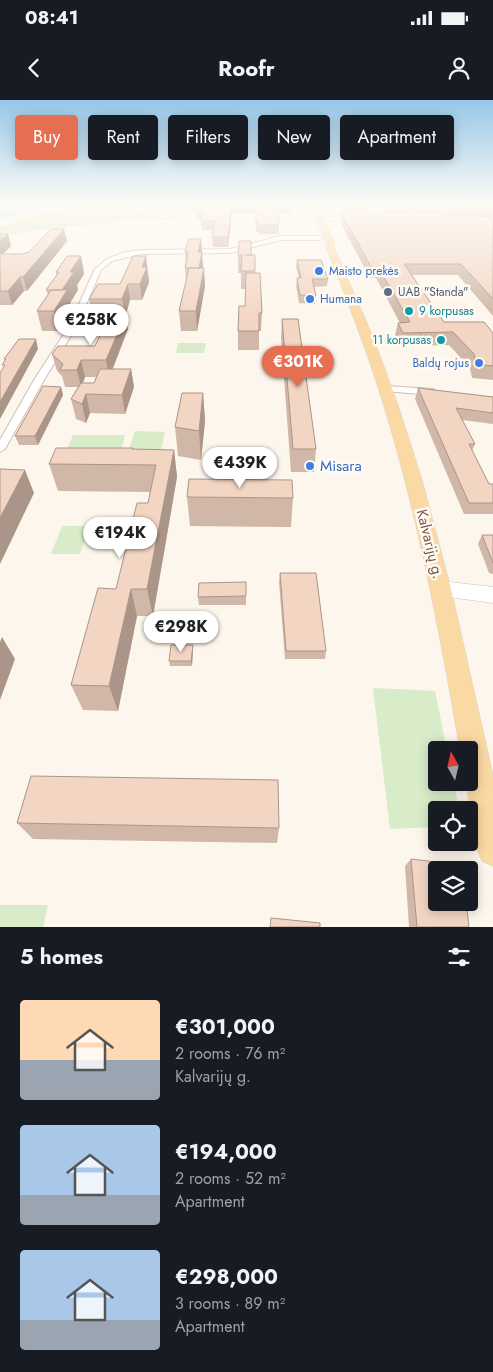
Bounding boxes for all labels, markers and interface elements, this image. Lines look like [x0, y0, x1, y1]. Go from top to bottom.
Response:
text: 08:41 [25, 4, 79, 31]
text: Roofr [218, 52, 275, 84]
icon: back [20, 54, 48, 82]
icon: person [445, 54, 473, 82]
chip: Buy [15, 115, 78, 160]
chip: Rent [88, 115, 158, 160]
chip: Filters [168, 115, 248, 160]
chip: New [258, 115, 330, 160]
chip: Apartment [340, 115, 454, 160]
place label: Maisto prekės [329, 262, 399, 280]
marker: Maisto prekės [313, 265, 325, 277]
place label: UAB "Standa" [398, 283, 469, 301]
marker: UAB "Standa" [382, 286, 394, 298]
place label: Humana [320, 290, 362, 308]
marker: Humana [304, 293, 316, 305]
place label: 9 korpusas [419, 302, 474, 320]
pin: €258K [56, 304, 126, 346]
marker: 9 korpusas [403, 305, 415, 317]
text: €258K [65, 308, 117, 331]
place label: 11 korpusas [372, 331, 431, 349]
marker: 11 korpusas [435, 334, 447, 346]
pin: €301K [263, 346, 333, 388]
text: €301K [273, 350, 323, 373]
place label: Baldų rojus [412, 354, 469, 372]
marker: Baldų rojus [473, 357, 485, 369]
pin: €439K [205, 446, 275, 489]
text: €439K [213, 451, 267, 474]
place label: Misara [320, 455, 362, 477]
marker: Misara [304, 460, 316, 472]
street label: Kalvarijų g. [411, 507, 449, 581]
pin: €194K [85, 516, 155, 559]
text: €194K [94, 521, 146, 544]
pin: €298K [146, 610, 216, 653]
text: €298K [155, 615, 207, 638]
north arrow [428, 741, 478, 791]
map controls [428, 741, 478, 911]
button: locate [428, 801, 478, 851]
button: layers [428, 861, 478, 911]
text: 5 homes [20, 942, 103, 972]
icon: filters [445, 943, 473, 971]
text: €301,000 [175, 1012, 275, 1042]
icon: home [60, 1020, 120, 1080]
text: 2 rooms · 76 m² [175, 1042, 285, 1065]
text: Kalvarijų g. [175, 1065, 251, 1088]
text: €194,000 [175, 1137, 277, 1167]
icon: home [60, 1145, 120, 1205]
text: 2 rooms · 52 m² [175, 1167, 286, 1190]
text: Apartment [175, 1190, 245, 1213]
text: €298,000 [175, 1262, 278, 1292]
icon: home [60, 1270, 120, 1330]
text: 3 rooms · 89 m² [175, 1292, 285, 1315]
text: Apartment [175, 1315, 245, 1338]

